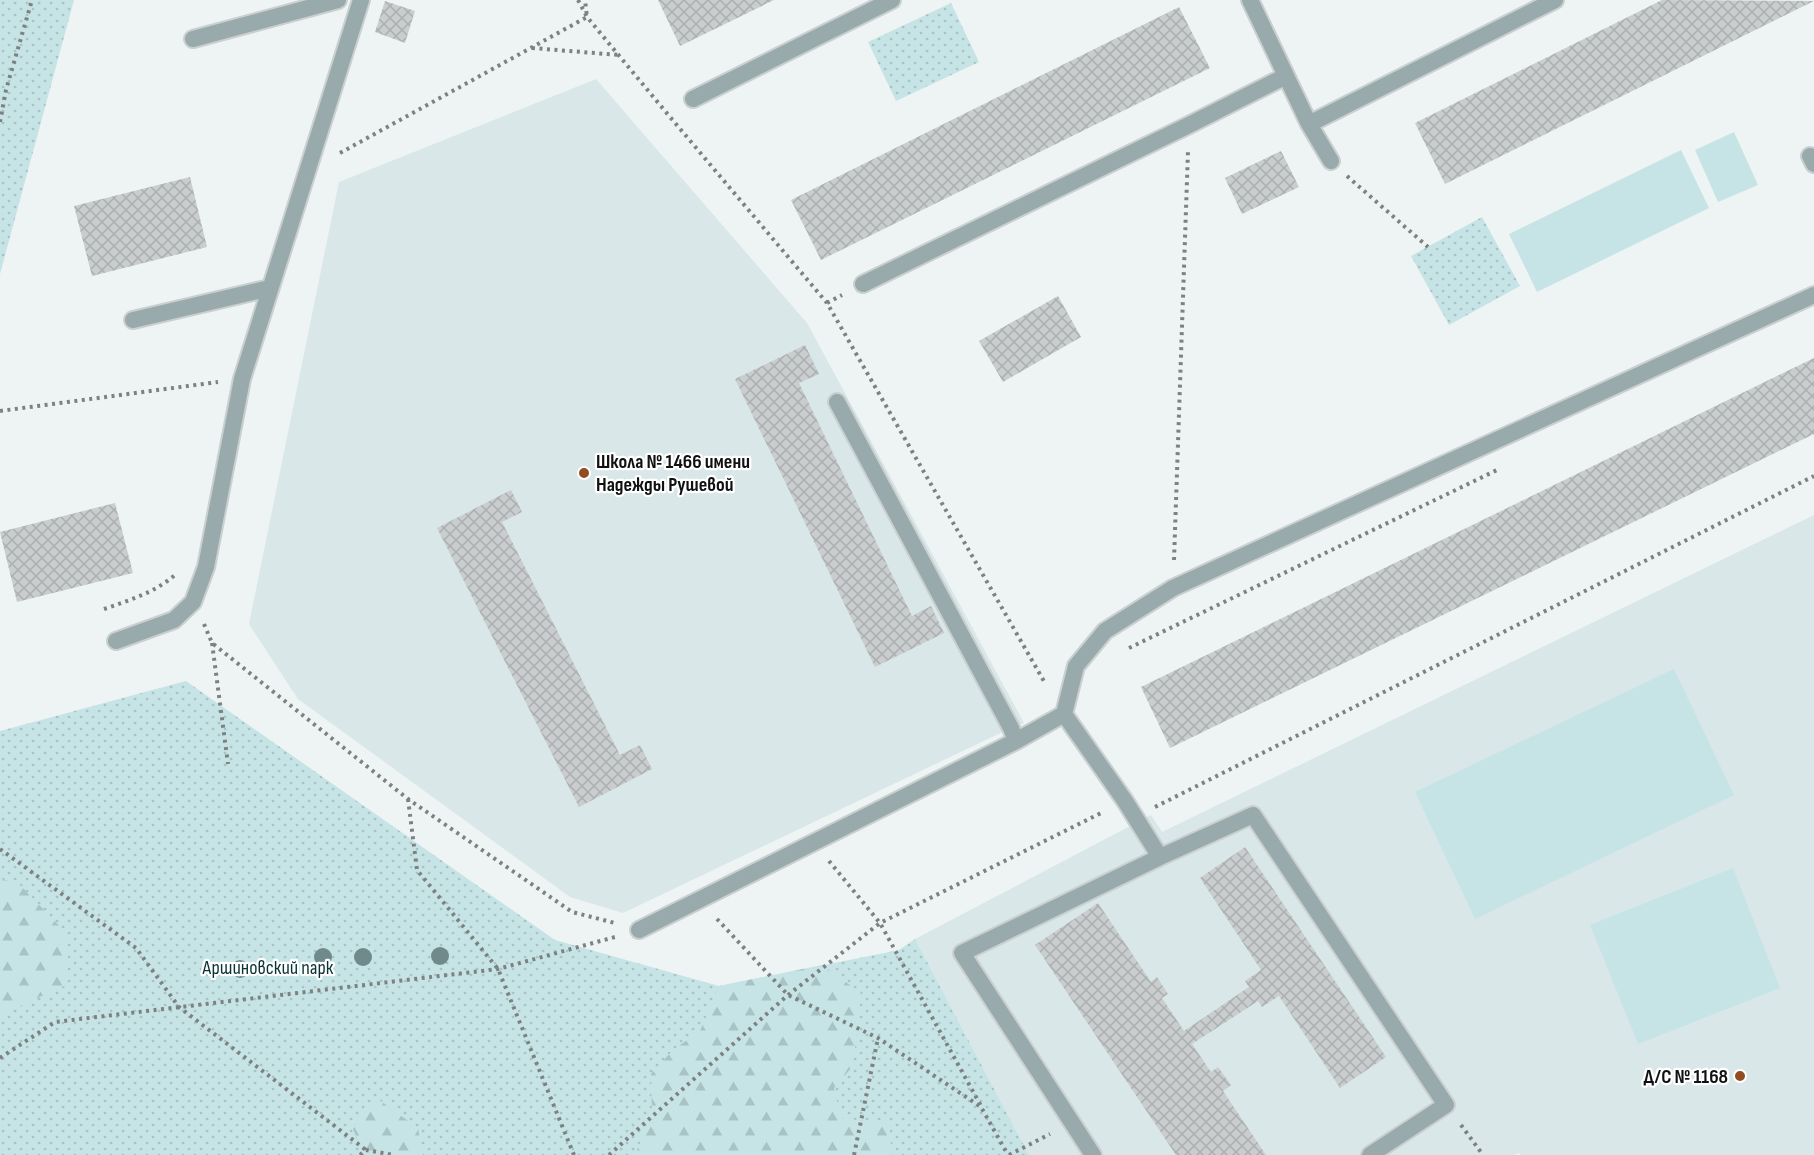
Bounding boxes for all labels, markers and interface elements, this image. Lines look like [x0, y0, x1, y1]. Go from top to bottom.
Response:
place label: Школа № 1466 имени Надежды Рушевой [596, 450, 750, 497]
marker: Школа № 1466 имени Надежды Рушевой [577, 466, 591, 480]
park label: Аршиновский парк [202, 956, 334, 980]
place label: Д/C № 1168 [1644, 1065, 1728, 1089]
marker: Д/C № 1168 [1733, 1069, 1747, 1083]

